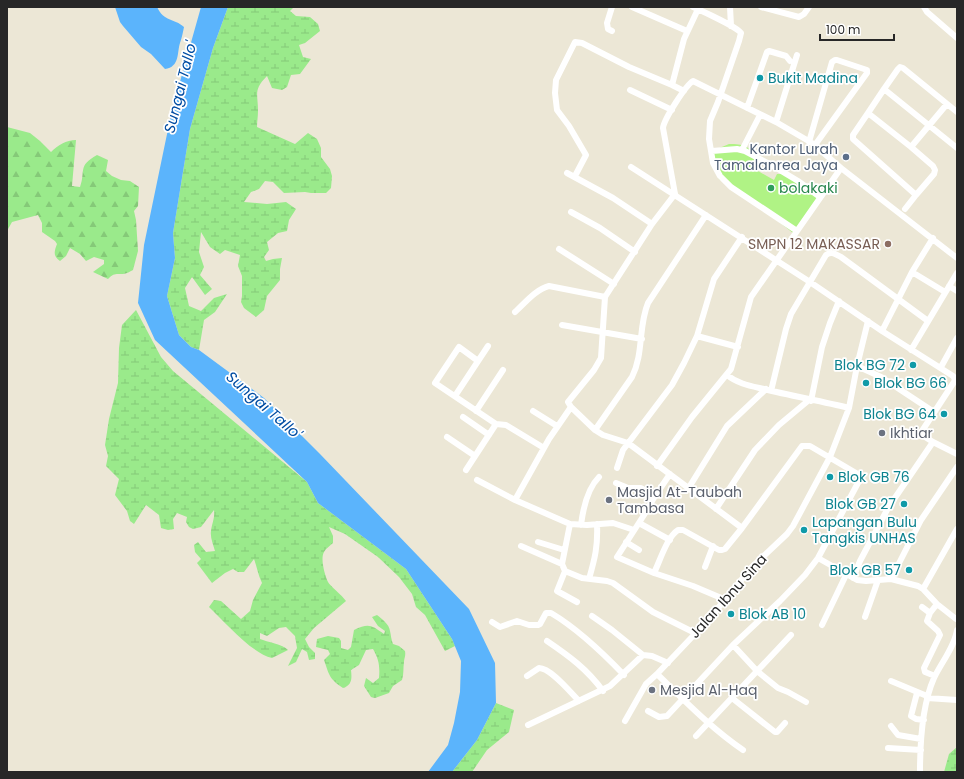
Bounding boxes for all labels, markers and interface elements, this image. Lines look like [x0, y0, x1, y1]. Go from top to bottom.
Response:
scale bar [820, 16, 894, 42]
text: 100 m [826, 21, 860, 38]
water label: Sungai Tallo' [158, 37, 202, 135]
place label: Bukit Madina [768, 68, 858, 88]
marker: Bukit Madina [755, 73, 765, 83]
place label: Kantor Lurah Tamalanrea Jaya [714, 139, 838, 175]
marker: Kantor Lurah Tamalanrea Jaya [841, 152, 851, 162]
place label: bolakaki [779, 178, 838, 198]
marker: bolakaki [766, 183, 776, 193]
place label: SMPN 12 MAKASSAR [748, 234, 880, 254]
marker: SMPN 12 MAKASSAR [883, 239, 893, 249]
place label: Blok BG 72 [834, 355, 905, 375]
marker: Blok BG 72 [908, 360, 918, 370]
water label: Sungai Tallo' [222, 366, 308, 445]
place label: Blok BG 66 [874, 373, 947, 393]
marker: Blok BG 66 [861, 378, 871, 388]
place label: Blok BG 64 [863, 404, 936, 424]
marker: Blok BG 64 [939, 409, 949, 419]
place label: Ikhtiar [890, 423, 933, 443]
marker: Ikhtiar [877, 428, 887, 438]
place label: Blok GB 76 [838, 467, 910, 487]
marker: Blok GB 76 [825, 472, 835, 482]
place label: Masjid At-Taubah Tambasa [617, 482, 742, 518]
place label: Blok GB 27 [825, 494, 896, 514]
marker: Masjid At-Taubah Tambasa [604, 495, 614, 505]
marker: Blok GB 27 [899, 499, 909, 509]
place label: Lapangan Bulu Tangkis UNHAS [812, 512, 917, 548]
marker: Lapangan Bulu Tangkis UNHAS [799, 525, 809, 535]
street label: Jalan Ibnu Sina [685, 549, 771, 643]
place label: Blok GB 57 [829, 560, 901, 580]
marker: Blok GB 57 [904, 565, 914, 575]
place label: Blok AB 10 [739, 604, 806, 624]
marker: Blok AB 10 [726, 609, 736, 619]
place label: Mesjid Al-Haq [660, 680, 757, 700]
marker: Mesjid Al-Haq [647, 685, 657, 695]

